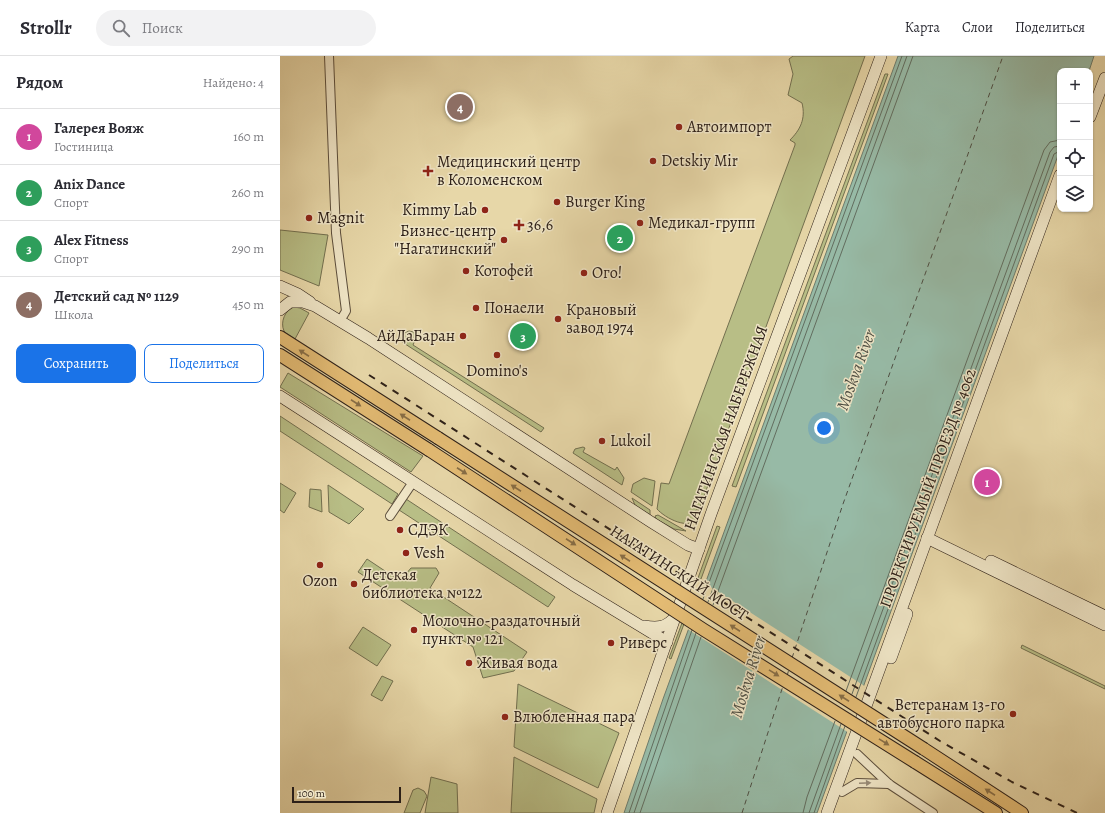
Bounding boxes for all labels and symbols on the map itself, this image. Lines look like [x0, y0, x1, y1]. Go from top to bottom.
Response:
pin: 4 [447, 92, 473, 122]
place label: Автоимпорт [686, 116, 772, 138]
marker: Автоимпорт [674, 122, 684, 132]
place label: Detskiy Mir [661, 150, 738, 172]
place label: Медицинский центр в Коломенском [437, 151, 581, 191]
marker: Detskiy Mir [648, 156, 658, 166]
marker: Медицинский центр в Коломенском [422, 165, 434, 177]
place label: Burger King [565, 191, 645, 213]
marker: Burger King [552, 197, 562, 207]
place label: Kimmy Lab [402, 199, 477, 221]
marker: Kimmy Lab [480, 205, 490, 215]
place label: Magnit [317, 207, 364, 229]
place label: Медикал-групп [648, 212, 755, 234]
marker: Magnit [304, 213, 314, 223]
place label: 36,6 [527, 214, 553, 236]
marker: Медикал-групп [635, 218, 645, 228]
place label: Бизнес-центр "Нагатинский" [394, 220, 496, 260]
marker: 36,6 [514, 220, 524, 230]
pin: 2 [607, 223, 633, 253]
marker: Бизнес-центр "Нагатинский" [499, 235, 509, 245]
place label: Котофей [474, 260, 533, 282]
place label: Ого! [592, 262, 622, 284]
marker: Котофей [461, 266, 471, 276]
marker: Ого! [579, 268, 589, 278]
place label: Понаели [484, 297, 544, 319]
place label: Крановый завод 1974 [566, 299, 637, 339]
marker: Понаели [471, 303, 481, 313]
marker: Крановый завод 1974 [553, 314, 563, 324]
pin: 3 [510, 321, 536, 351]
street label: НАГАТИНСКАЯ НАБЕРЕЖНАЯ [679, 322, 773, 533]
place label: АйДаБаран [376, 325, 455, 347]
water label: Moskva River [831, 325, 882, 414]
marker: АйДаБаран [458, 331, 468, 341]
one-way arrow [299, 349, 310, 356]
marker: Domino's [492, 350, 502, 360]
place label: Domino's [466, 360, 528, 382]
street label: ПРОЕКТИРУЕМЫЙ ПРОЕЗД № 4062 [874, 365, 982, 611]
one-way arrow [351, 399, 361, 407]
one-way arrow [399, 413, 411, 420]
your location [814, 418, 834, 438]
place label: Lukoil [610, 430, 651, 452]
marker: Lukoil [597, 436, 607, 446]
one-way arrow [457, 467, 467, 475]
pin: 1 [974, 467, 1000, 497]
one-way arrow [510, 484, 521, 491]
place label: СДЭК [408, 519, 449, 541]
street label: НАГАТИНСКИЙ МОСТ [606, 520, 753, 626]
marker: СДЭК [395, 525, 405, 535]
one-way arrow [565, 538, 576, 546]
place label: Vesh [413, 542, 445, 564]
marker: Vesh [401, 548, 411, 558]
one-way arrow [619, 554, 631, 561]
marker: Ozon [315, 560, 325, 570]
place label: Детская библиотека №122 [362, 564, 483, 604]
place label: Ozon [302, 570, 338, 592]
marker: Детская библиотека №122 [349, 579, 359, 589]
place label: Молочно-раздаточный пункт № 121 [422, 610, 581, 650]
one-way arrow [729, 624, 740, 632]
marker: Молочно-раздаточный пункт № 121 [409, 625, 419, 635]
place label: Риверс [619, 632, 667, 654]
water label: Moskva River [725, 632, 772, 721]
marker: Риверс [606, 638, 616, 648]
place label: Живая вода [477, 652, 558, 674]
marker: Живая вода [464, 658, 474, 668]
one-way arrow [768, 670, 780, 677]
one-way arrow [839, 694, 849, 702]
place label: Ветеранам 13-го автобусного парка [877, 694, 1006, 734]
place label: Влюбленная пара [513, 706, 636, 728]
marker: Ветеранам 13-го автобусного парка [1008, 709, 1018, 719]
marker: Влюбленная пара [500, 712, 510, 722]
one-way arrow [878, 739, 890, 746]
one-way arrow [859, 780, 872, 786]
scale bar [292, 785, 401, 804]
one-way arrow [985, 788, 995, 796]

